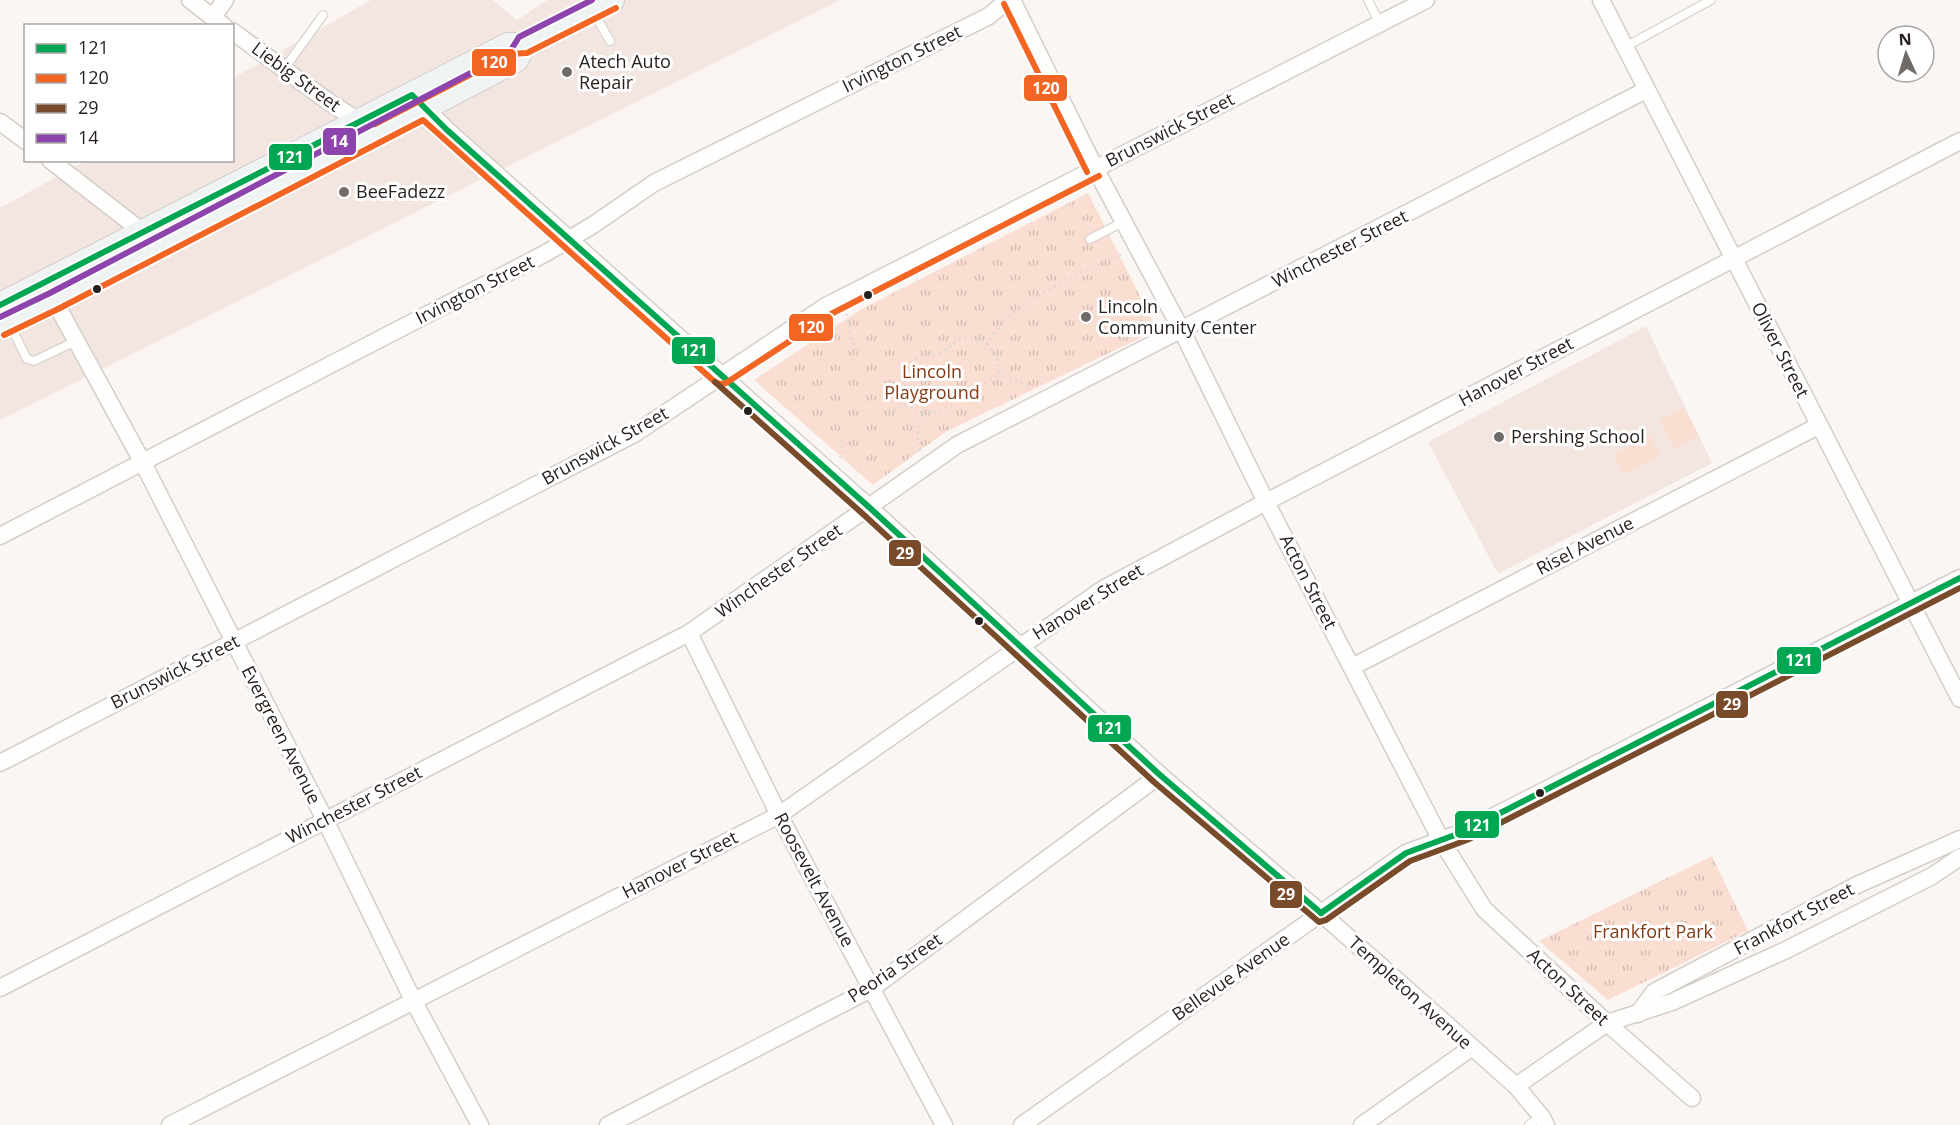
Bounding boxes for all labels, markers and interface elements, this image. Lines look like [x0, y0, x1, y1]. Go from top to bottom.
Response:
street label: Irvington Street [838, 19, 965, 97]
legend [24, 24, 234, 162]
north arrow [1876, 24, 1936, 84]
text: N [1898, 28, 1912, 50]
text: 121 [78, 35, 109, 59]
street label: Liebig Street [247, 36, 346, 117]
line badge: 120 [471, 48, 517, 77]
place label: Atech Auto Repair [579, 49, 671, 94]
text: 120 [480, 51, 508, 73]
text: 120 [78, 65, 109, 89]
marker: Atech Auto Repair [560, 65, 574, 79]
line badge: 120 [1023, 74, 1068, 102]
text: 120 [1032, 77, 1060, 99]
street label: Brunswick Street [1101, 86, 1238, 172]
text: 29 [78, 95, 99, 119]
text: 14 [78, 125, 99, 149]
line badge: 14 [322, 127, 357, 156]
text: 14 [330, 130, 348, 152]
line badge: 121 [268, 143, 313, 171]
text: 121 [276, 146, 304, 168]
place label: BeeFadezz [356, 179, 445, 203]
marker: BeeFadezz [337, 185, 351, 199]
street label: Winchester Street [1268, 204, 1412, 293]
street label: Irvington Street [411, 249, 538, 329]
unlabelled marker [91, 283, 103, 295]
unlabelled marker [862, 289, 874, 301]
place label: Lincoln Community Center [1098, 294, 1257, 339]
street label: Oliver Street [1746, 298, 1815, 402]
marker: Lincoln Community Center [1079, 310, 1093, 324]
line badge: 120 [788, 313, 834, 342]
text: 120 [797, 316, 825, 338]
street label: Hanover Street [1454, 331, 1577, 411]
line badge: 121 [671, 336, 716, 365]
text: 121 [680, 339, 708, 361]
park label: Lincoln Playground [884, 359, 980, 404]
street label: Brunswick Street [537, 400, 672, 490]
unlabelled marker [742, 405, 754, 417]
place label: Pershing School [1511, 424, 1645, 448]
marker: Pershing School [1492, 430, 1506, 444]
street label: Risel Avenue [1532, 510, 1637, 580]
street label: Winchester Street [710, 518, 846, 623]
street label: Acton Street [1275, 530, 1343, 633]
line badge: 29 [888, 539, 922, 567]
text: 29 [896, 542, 914, 564]
street label: Hanover Street [1027, 557, 1147, 645]
unlabelled marker [973, 615, 985, 627]
street label: Brunswick Street [106, 628, 243, 714]
line badge: 121 [1776, 646, 1822, 675]
text: 121 [1785, 649, 1813, 671]
street label: Evergreen Avenue [237, 661, 327, 808]
line badge: 29 [1715, 690, 1749, 719]
text: 29 [1723, 693, 1741, 715]
line badge: 121 [1087, 714, 1132, 743]
text: 121 [1095, 717, 1123, 739]
street label: Winchester Street [282, 760, 426, 849]
unlabelled marker [1534, 787, 1546, 799]
street label: Roosevelt Avenue [769, 808, 860, 951]
line badge: 121 [1454, 810, 1500, 839]
text: 121 [1463, 814, 1491, 836]
street label: Hanover Street [618, 825, 741, 904]
street label: Frankfort Street [1729, 876, 1858, 960]
line badge: 29 [1269, 880, 1303, 909]
text: 29 [1277, 883, 1295, 905]
park label: Frankfort Park [1593, 919, 1714, 943]
street label: Peoria Street [843, 927, 946, 1007]
street label: Bellevue Avenue [1167, 927, 1294, 1026]
street label: Templeton Avenue [1344, 930, 1477, 1054]
street label: Acton Street [1523, 942, 1615, 1030]

